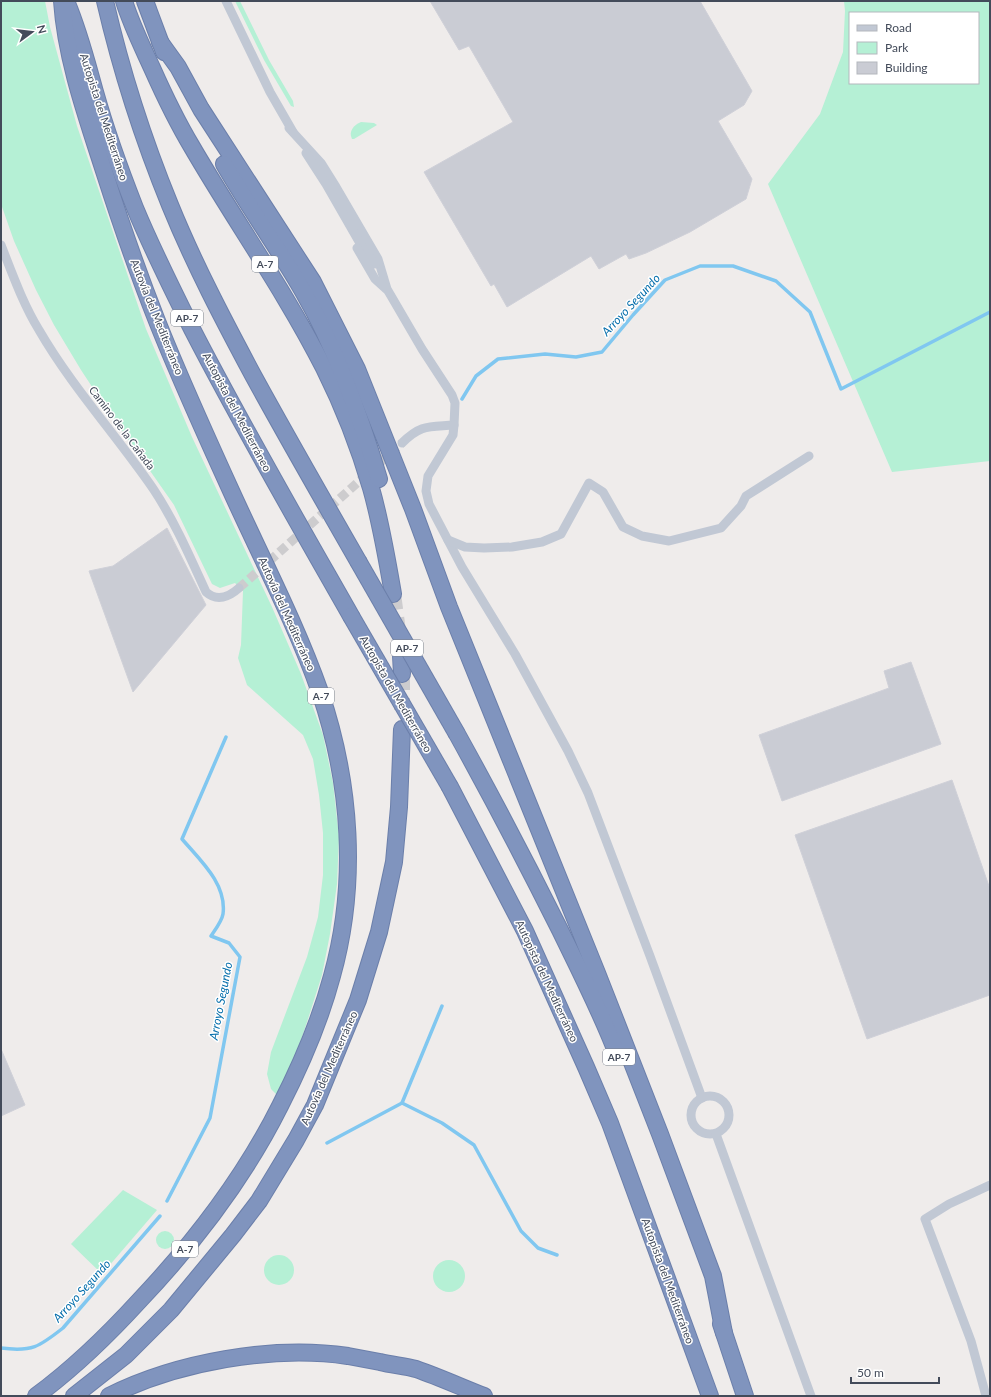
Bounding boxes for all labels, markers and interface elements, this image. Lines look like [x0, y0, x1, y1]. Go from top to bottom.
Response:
north arrow [12, 12, 52, 52]
legend [849, 12, 979, 84]
text: Road [885, 20, 912, 35]
text: N [35, 24, 50, 35]
text: Park [885, 40, 909, 55]
street label: Autopista del Mediterráneo [78, 52, 131, 182]
text: Building [885, 60, 928, 75]
road number: A-7 [252, 256, 278, 272]
street label: Autovía del Mediterráneo [128, 257, 187, 376]
water label: Arroyo Segundo [597, 271, 663, 339]
road number: AP-7 [171, 310, 203, 326]
street label: Autopista del Mediterráneo [201, 350, 274, 473]
street label: Camino de la Cañada [87, 383, 158, 472]
street label: Autovía del Mediterráneo [256, 555, 318, 673]
street label: Autopista del Mediterráneo [358, 633, 435, 754]
road number: AP-7 [391, 640, 423, 656]
road number: A-7 [308, 688, 334, 704]
street label: Autopista del Mediterráneo [514, 918, 581, 1044]
water label: Arroyo Segundo [205, 961, 235, 1042]
street label: Autovía del Mediterráneo [298, 1009, 360, 1127]
road number: AP-7 [603, 1049, 635, 1065]
street label: Autopista del Mediterráneo [640, 1216, 697, 1345]
road number: A-7 [172, 1241, 198, 1257]
water label: Arroyo Segundo [49, 1256, 114, 1326]
scale bar [851, 1359, 939, 1385]
text: 50 m [857, 1365, 884, 1380]

